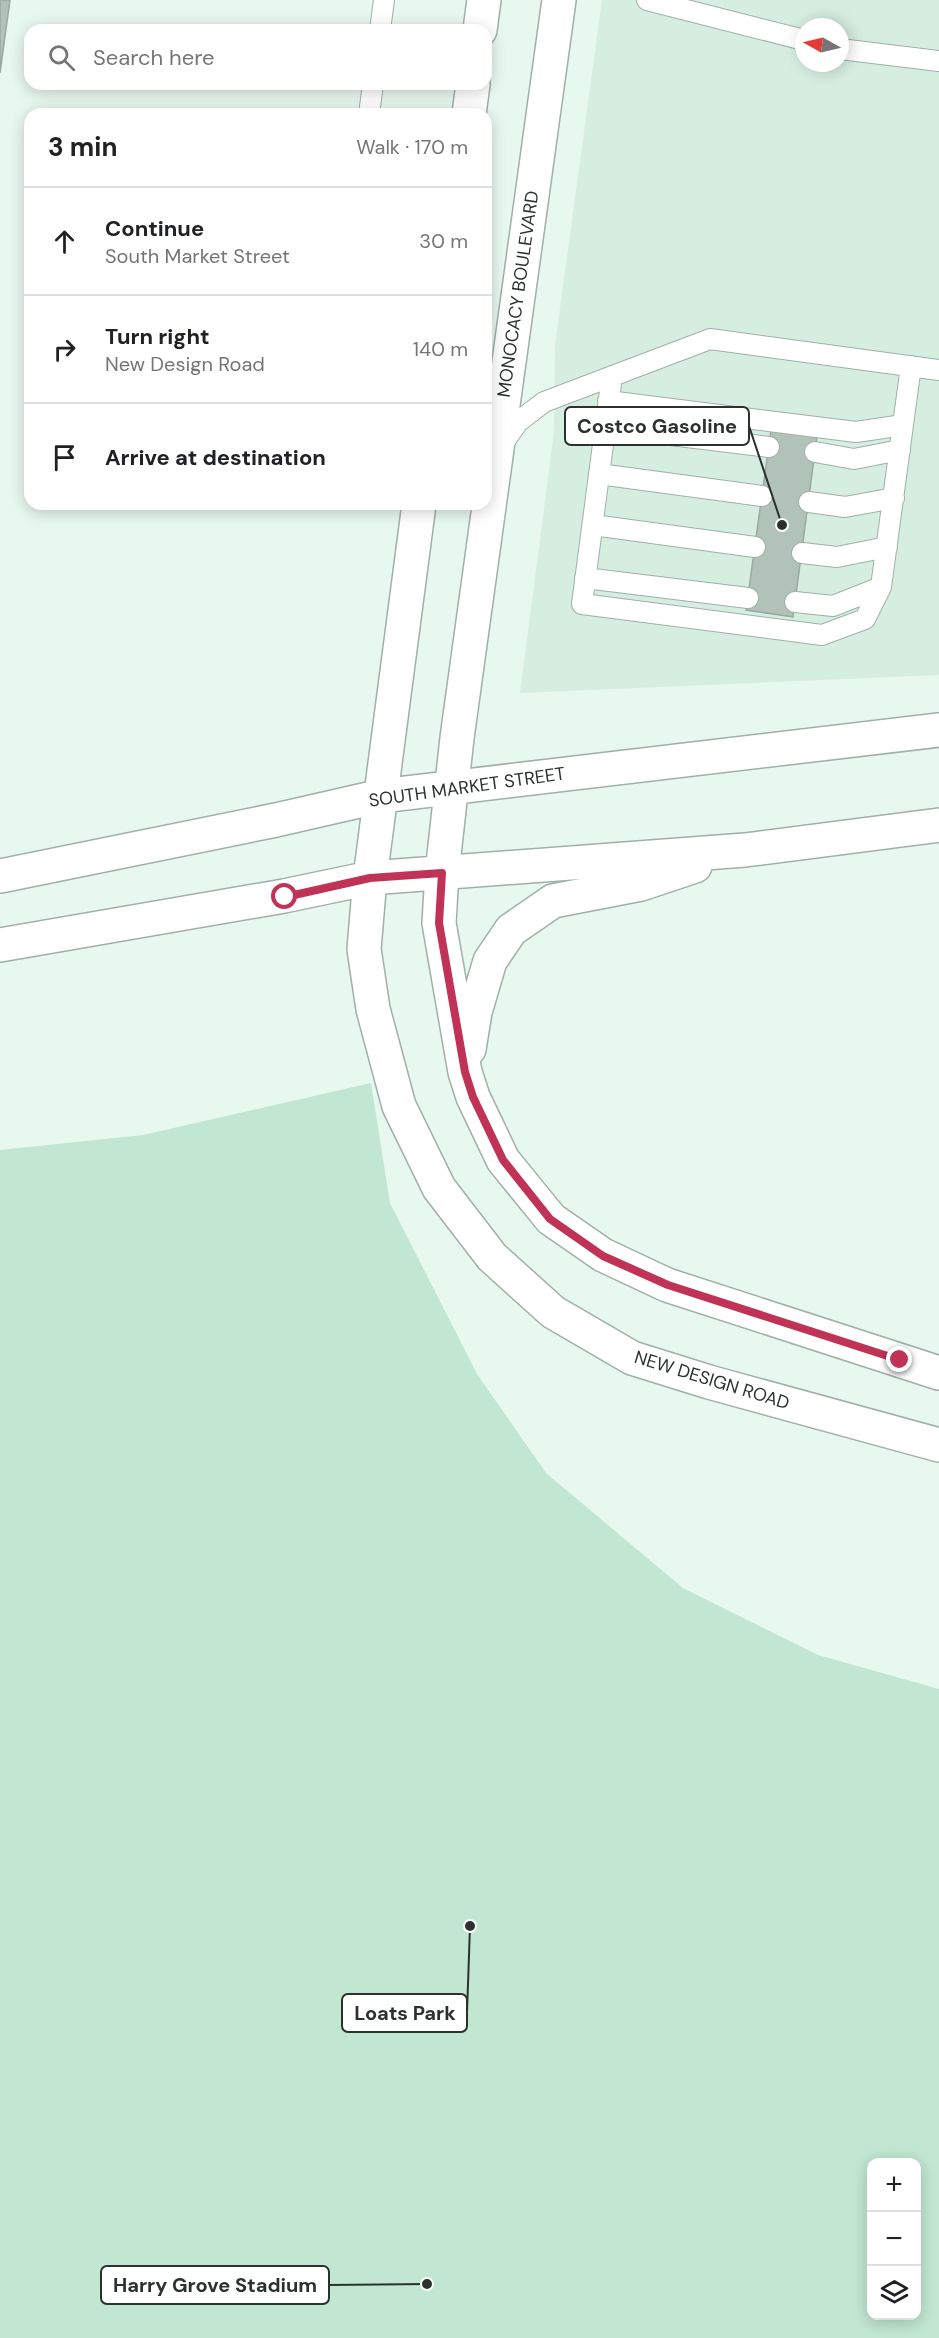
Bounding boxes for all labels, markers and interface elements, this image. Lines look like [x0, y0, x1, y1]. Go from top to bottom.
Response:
north arrow [795, 18, 849, 72]
search box [24, 24, 492, 90]
icon: search [45, 41, 78, 74]
text: Search here [93, 43, 214, 72]
text: 3 min [48, 130, 117, 164]
text: Walk · 170 m [356, 134, 468, 160]
street label: MONOCACY BOULEVARD [492, 189, 544, 399]
text: Continue [105, 214, 204, 243]
icon: ahead [48, 225, 81, 258]
text: 30 m [419, 228, 468, 254]
text: South Market Street [105, 243, 290, 269]
text: Turn right [105, 322, 210, 351]
icon: right [48, 333, 81, 366]
text: 140 m [413, 336, 468, 362]
text: New Design Road [105, 351, 265, 377]
callout: Costco Gasoline [565, 407, 749, 445]
text: Costco Gasoline [577, 413, 737, 439]
icon: arrive [48, 441, 81, 474]
text: Arrive at destination [105, 443, 326, 472]
street label: SOUTH MARKET STREET [367, 761, 567, 813]
route start [271, 883, 297, 909]
street label: NEW DESIGN ROAD [632, 1345, 792, 1415]
route end [886, 1346, 912, 1372]
callout: Loats Park [342, 1994, 467, 2032]
text: Loats Park [354, 2000, 456, 2026]
map controls [867, 2158, 921, 2320]
button: + [867, 2158, 921, 2212]
button: − [867, 2212, 921, 2266]
callout: Harry Grove Stadium [101, 2266, 329, 2304]
button: layers [867, 2266, 921, 2320]
text: Harry Grove Stadium [113, 2272, 317, 2298]

